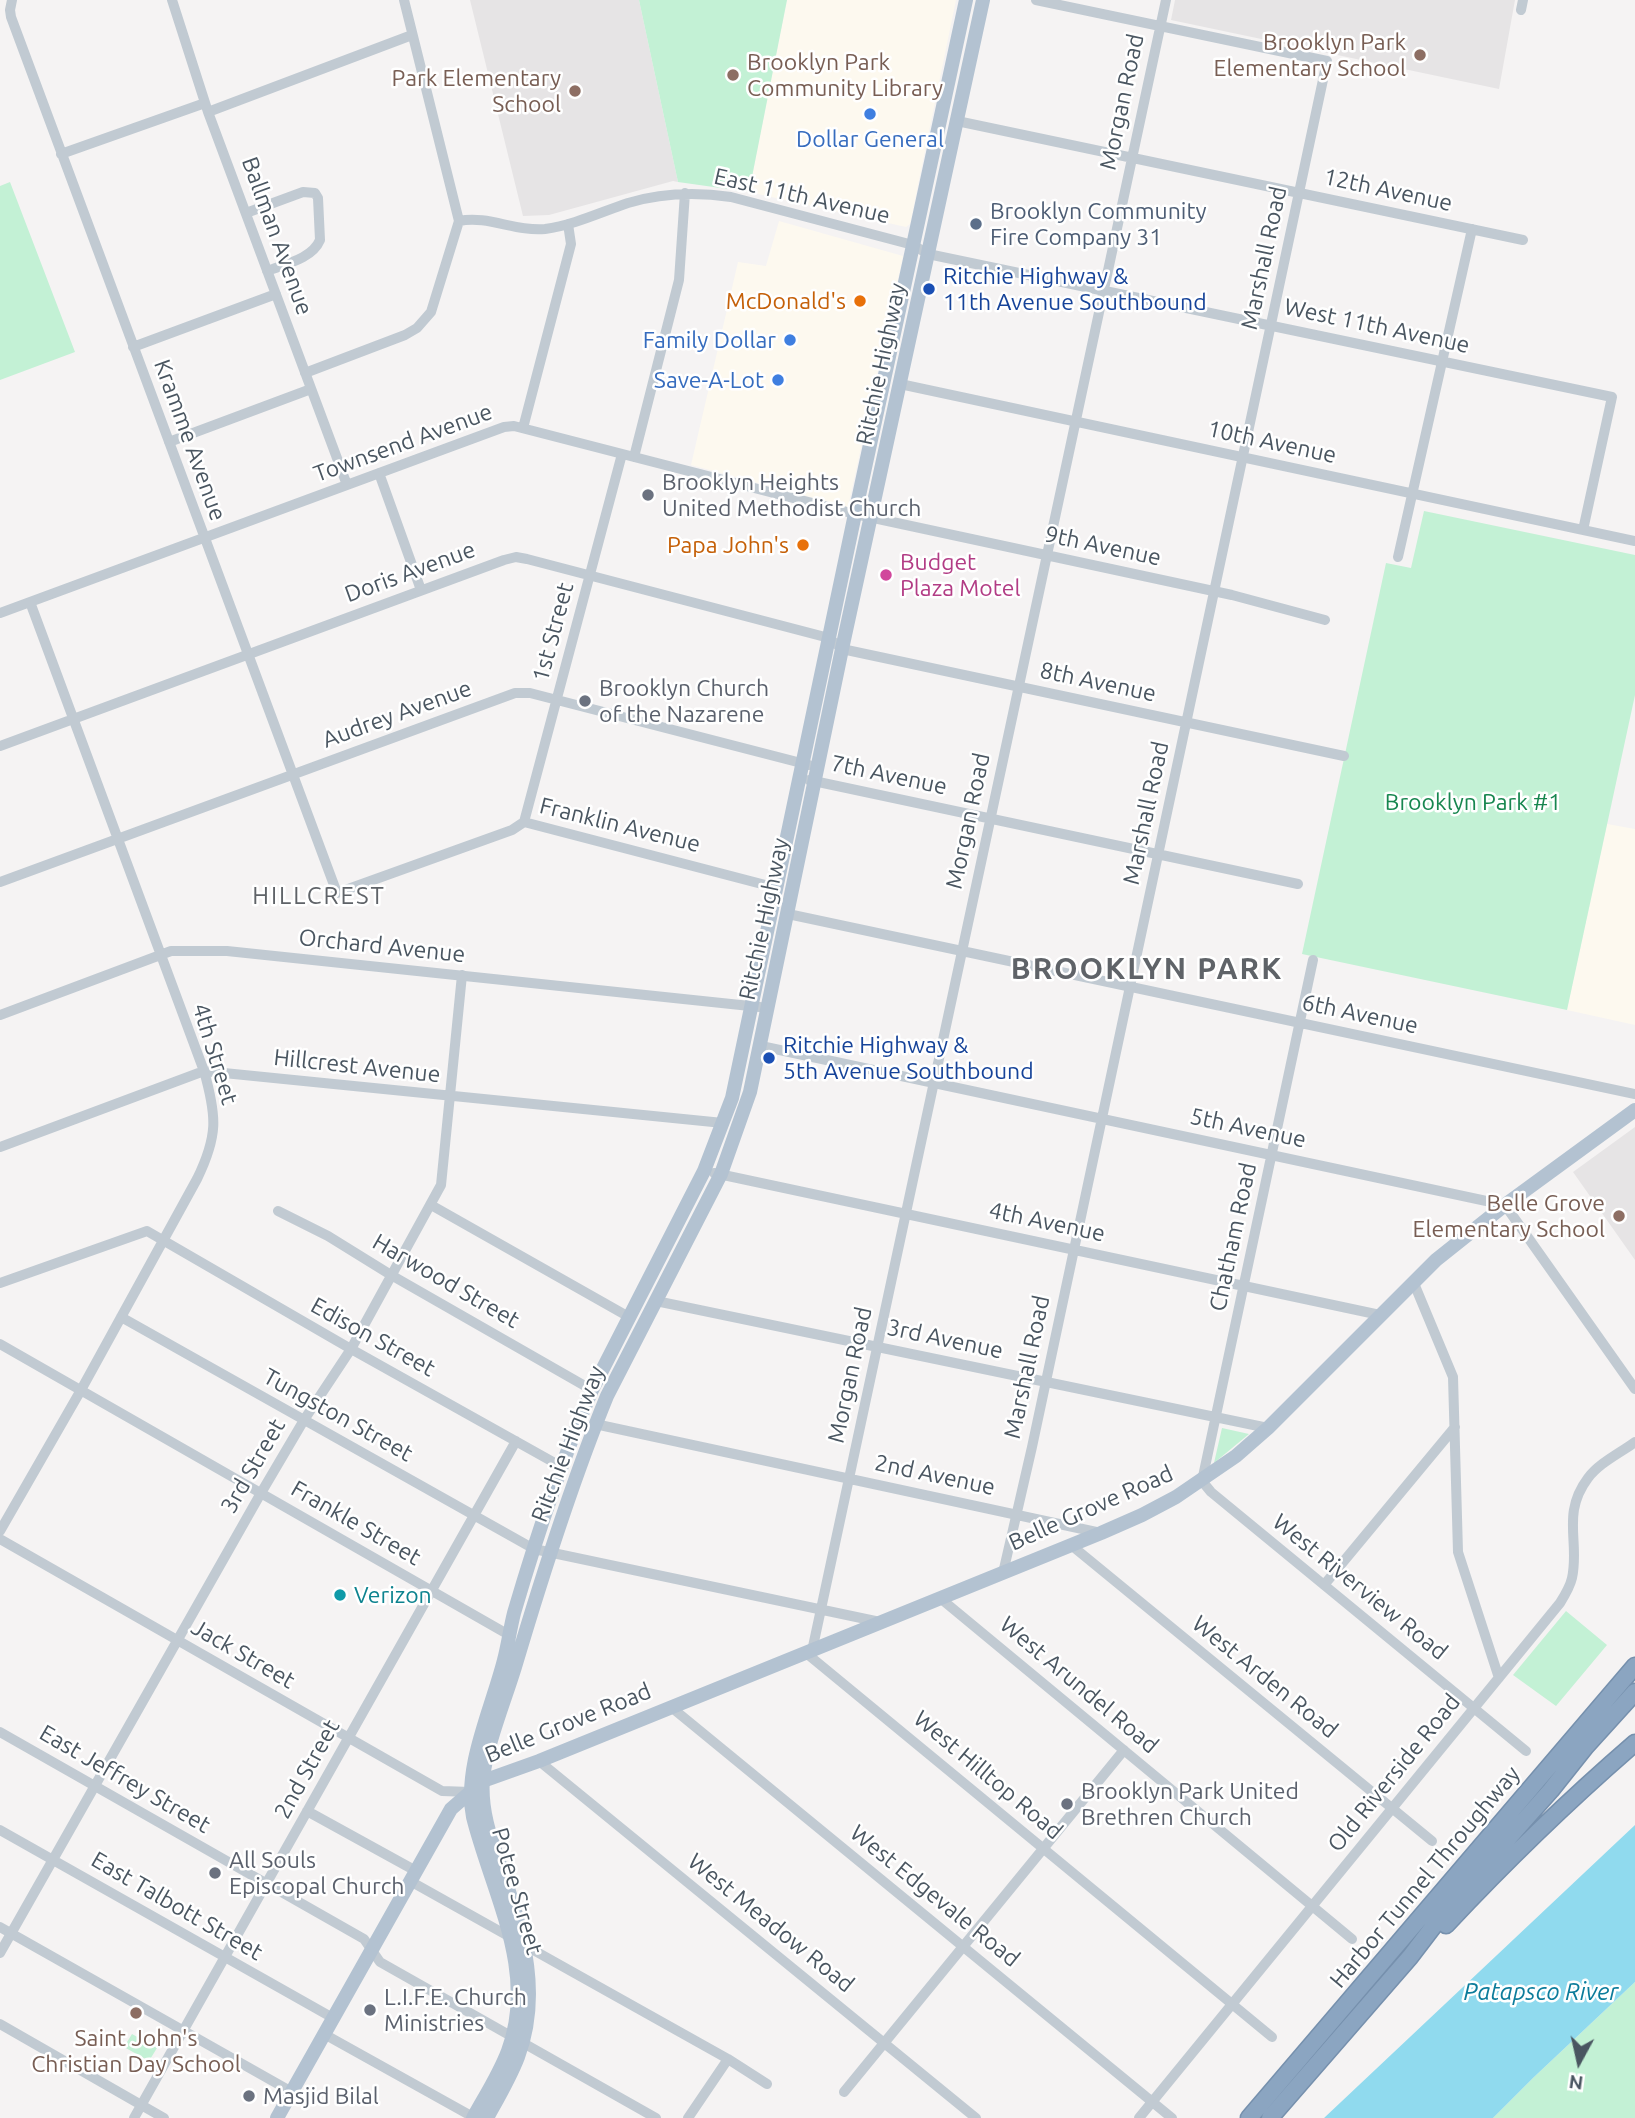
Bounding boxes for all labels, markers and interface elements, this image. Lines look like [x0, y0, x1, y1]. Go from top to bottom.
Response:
place label: Brooklyn Park Elementary School [1213, 28, 1406, 82]
street label: Morgan Road [1094, 31, 1150, 173]
marker: Brooklyn Park Elementary School [1412, 47, 1428, 63]
place label: Brooklyn Park Community Library [747, 48, 943, 102]
place label: Park Elementary School [392, 64, 561, 118]
marker: Brooklyn Park Community Library [725, 67, 741, 83]
marker: Park Elementary School [567, 83, 583, 99]
marker: Dollar General [862, 106, 878, 122]
place label: Dollar General [796, 125, 944, 153]
street label: Ballman Avenue [236, 153, 318, 319]
street label: East 11th Avenue [711, 162, 893, 230]
street label: 12th Avenue [1321, 163, 1455, 217]
street label: Marshall Road [1235, 184, 1293, 332]
place label: Brooklyn Community Fire Company 31 [990, 197, 1207, 251]
marker: Brooklyn Community Fire Company 31 [968, 216, 984, 232]
place label: Ritchie Highway & 11th Avenue Southbound [943, 262, 1207, 316]
street label: Ritchie Highway [850, 280, 912, 448]
marker: Ritchie Highway & 11th Avenue Southbound [921, 281, 937, 297]
place label: McDonald's [726, 287, 846, 315]
marker: McDonald's [852, 293, 868, 309]
street label: West 11th Avenue [1282, 293, 1472, 359]
place label: Family Dollar [643, 326, 776, 354]
marker: Family Dollar [782, 332, 798, 348]
street label: Kramme Avenue [148, 356, 232, 524]
place label: Save-A-Lot [654, 366, 764, 394]
marker: Save-A-Lot [770, 372, 786, 388]
street label: Townsend Avenue [310, 398, 496, 488]
street label: 10th Avenue [1205, 415, 1339, 469]
place label: Brooklyn Heights United Methodist Church [662, 468, 921, 522]
marker: Brooklyn Heights United Methodist Church [640, 487, 656, 503]
street label: 9th Avenue [1042, 520, 1164, 572]
place label: Papa John's [667, 531, 789, 559]
street label: Doris Avenue [341, 536, 479, 608]
marker: Papa John's [795, 537, 811, 553]
place label: Budget Plaza Motel [900, 548, 1020, 602]
marker: Budget Plaza Motel [878, 567, 894, 583]
street label: 1st Street [527, 579, 579, 685]
street label: 8th Avenue [1037, 656, 1159, 708]
street label: Audrey Avenue [319, 674, 475, 754]
place label: Brooklyn Church of the Nazarene [599, 674, 769, 728]
marker: Brooklyn Church of the Nazarene [577, 693, 593, 709]
street label: Marshall Road [1117, 739, 1175, 887]
street label: 7th Avenue [828, 749, 950, 801]
street label: Morgan Road [940, 750, 996, 892]
park label: Brooklyn Park #1 [1385, 788, 1561, 816]
street label: Franklin Avenue [537, 792, 703, 858]
street label: Ritchie Highway [733, 835, 795, 1003]
district label: HILLCREST [253, 882, 385, 910]
street label: Orchard Avenue [297, 924, 467, 968]
district label: BROOKLYN PARK [1012, 951, 1282, 987]
street label: 6th Avenue [1299, 988, 1421, 1040]
street label: 4th Street [187, 1000, 243, 1108]
place label: Ritchie Highway & 5th Avenue Southbound [783, 1031, 1034, 1085]
street label: Hillcrest Avenue [272, 1044, 442, 1088]
marker: Ritchie Highway & 5th Avenue Southbound [761, 1050, 777, 1066]
street label: 5th Avenue [1187, 1102, 1309, 1154]
street label: Chatham Road [1204, 1160, 1262, 1314]
place label: Belle Grove Elementary School [1412, 1189, 1605, 1243]
street label: 4th Avenue [986, 1196, 1108, 1248]
marker: Belle Grove Elementary School [1611, 1208, 1627, 1224]
street label: Harwood Street [368, 1228, 524, 1334]
street label: Edison Street [306, 1292, 440, 1382]
street label: Marshall Road [998, 1293, 1056, 1441]
street label: Morgan Road [822, 1304, 878, 1446]
street label: 3rd Avenue [884, 1313, 1006, 1365]
street label: Ritchie Highway [526, 1362, 610, 1526]
street label: Tungston Street [258, 1363, 418, 1467]
street label: 3rd Street [215, 1414, 291, 1518]
street label: 2nd Avenue [872, 1449, 998, 1501]
street label: Belle Grove Road [1005, 1459, 1177, 1557]
street label: Frankle Street [286, 1475, 426, 1571]
street label: West Riverview Road [1267, 1508, 1453, 1666]
place label: Verizon [354, 1581, 432, 1609]
marker: Verizon [332, 1587, 348, 1603]
street label: West Arden Road [1187, 1610, 1343, 1744]
street label: West Arundel Road [994, 1611, 1164, 1759]
street label: Jack Street [186, 1613, 300, 1695]
street label: Belle Grove Road [481, 1677, 655, 1769]
street label: Old Riverside Road [1322, 1689, 1466, 1857]
street label: West Hilltop Road [908, 1705, 1068, 1845]
street label: 2nd Street [268, 1715, 346, 1823]
street label: East Jeffrey Street [35, 1719, 215, 1839]
street label: Harbor Tunnel Throughway [1324, 1760, 1526, 1994]
place label: Brooklyn Park United Brethren Church [1081, 1777, 1299, 1831]
marker: Brooklyn Park United Brethren Church [1059, 1796, 1075, 1812]
street label: West Edgevale Road [845, 1819, 1025, 1973]
street label: Potee Street [486, 1824, 548, 1958]
street label: East Talbott Street [86, 1846, 268, 1966]
place label: All Souls Episcopal Church [229, 1846, 404, 1900]
street label: West Meadow Road [682, 1848, 860, 1998]
marker: All Souls Episcopal Church [207, 1865, 223, 1881]
water label: Patapsco River [1464, 1978, 1618, 2006]
place label: L.I.F.E. Church Ministries [384, 1983, 527, 2037]
marker: L.I.F.E. Church Ministries [362, 2002, 378, 2018]
marker: Saint John's Christian Day School [128, 2005, 144, 2021]
place label: Saint John's Christian Day School [31, 2024, 241, 2078]
north arrow [1544, 2027, 1614, 2097]
text: N [1568, 2071, 1585, 2095]
place label: Masjid Bilal [263, 2082, 379, 2110]
marker: Masjid Bilal [241, 2088, 257, 2104]

